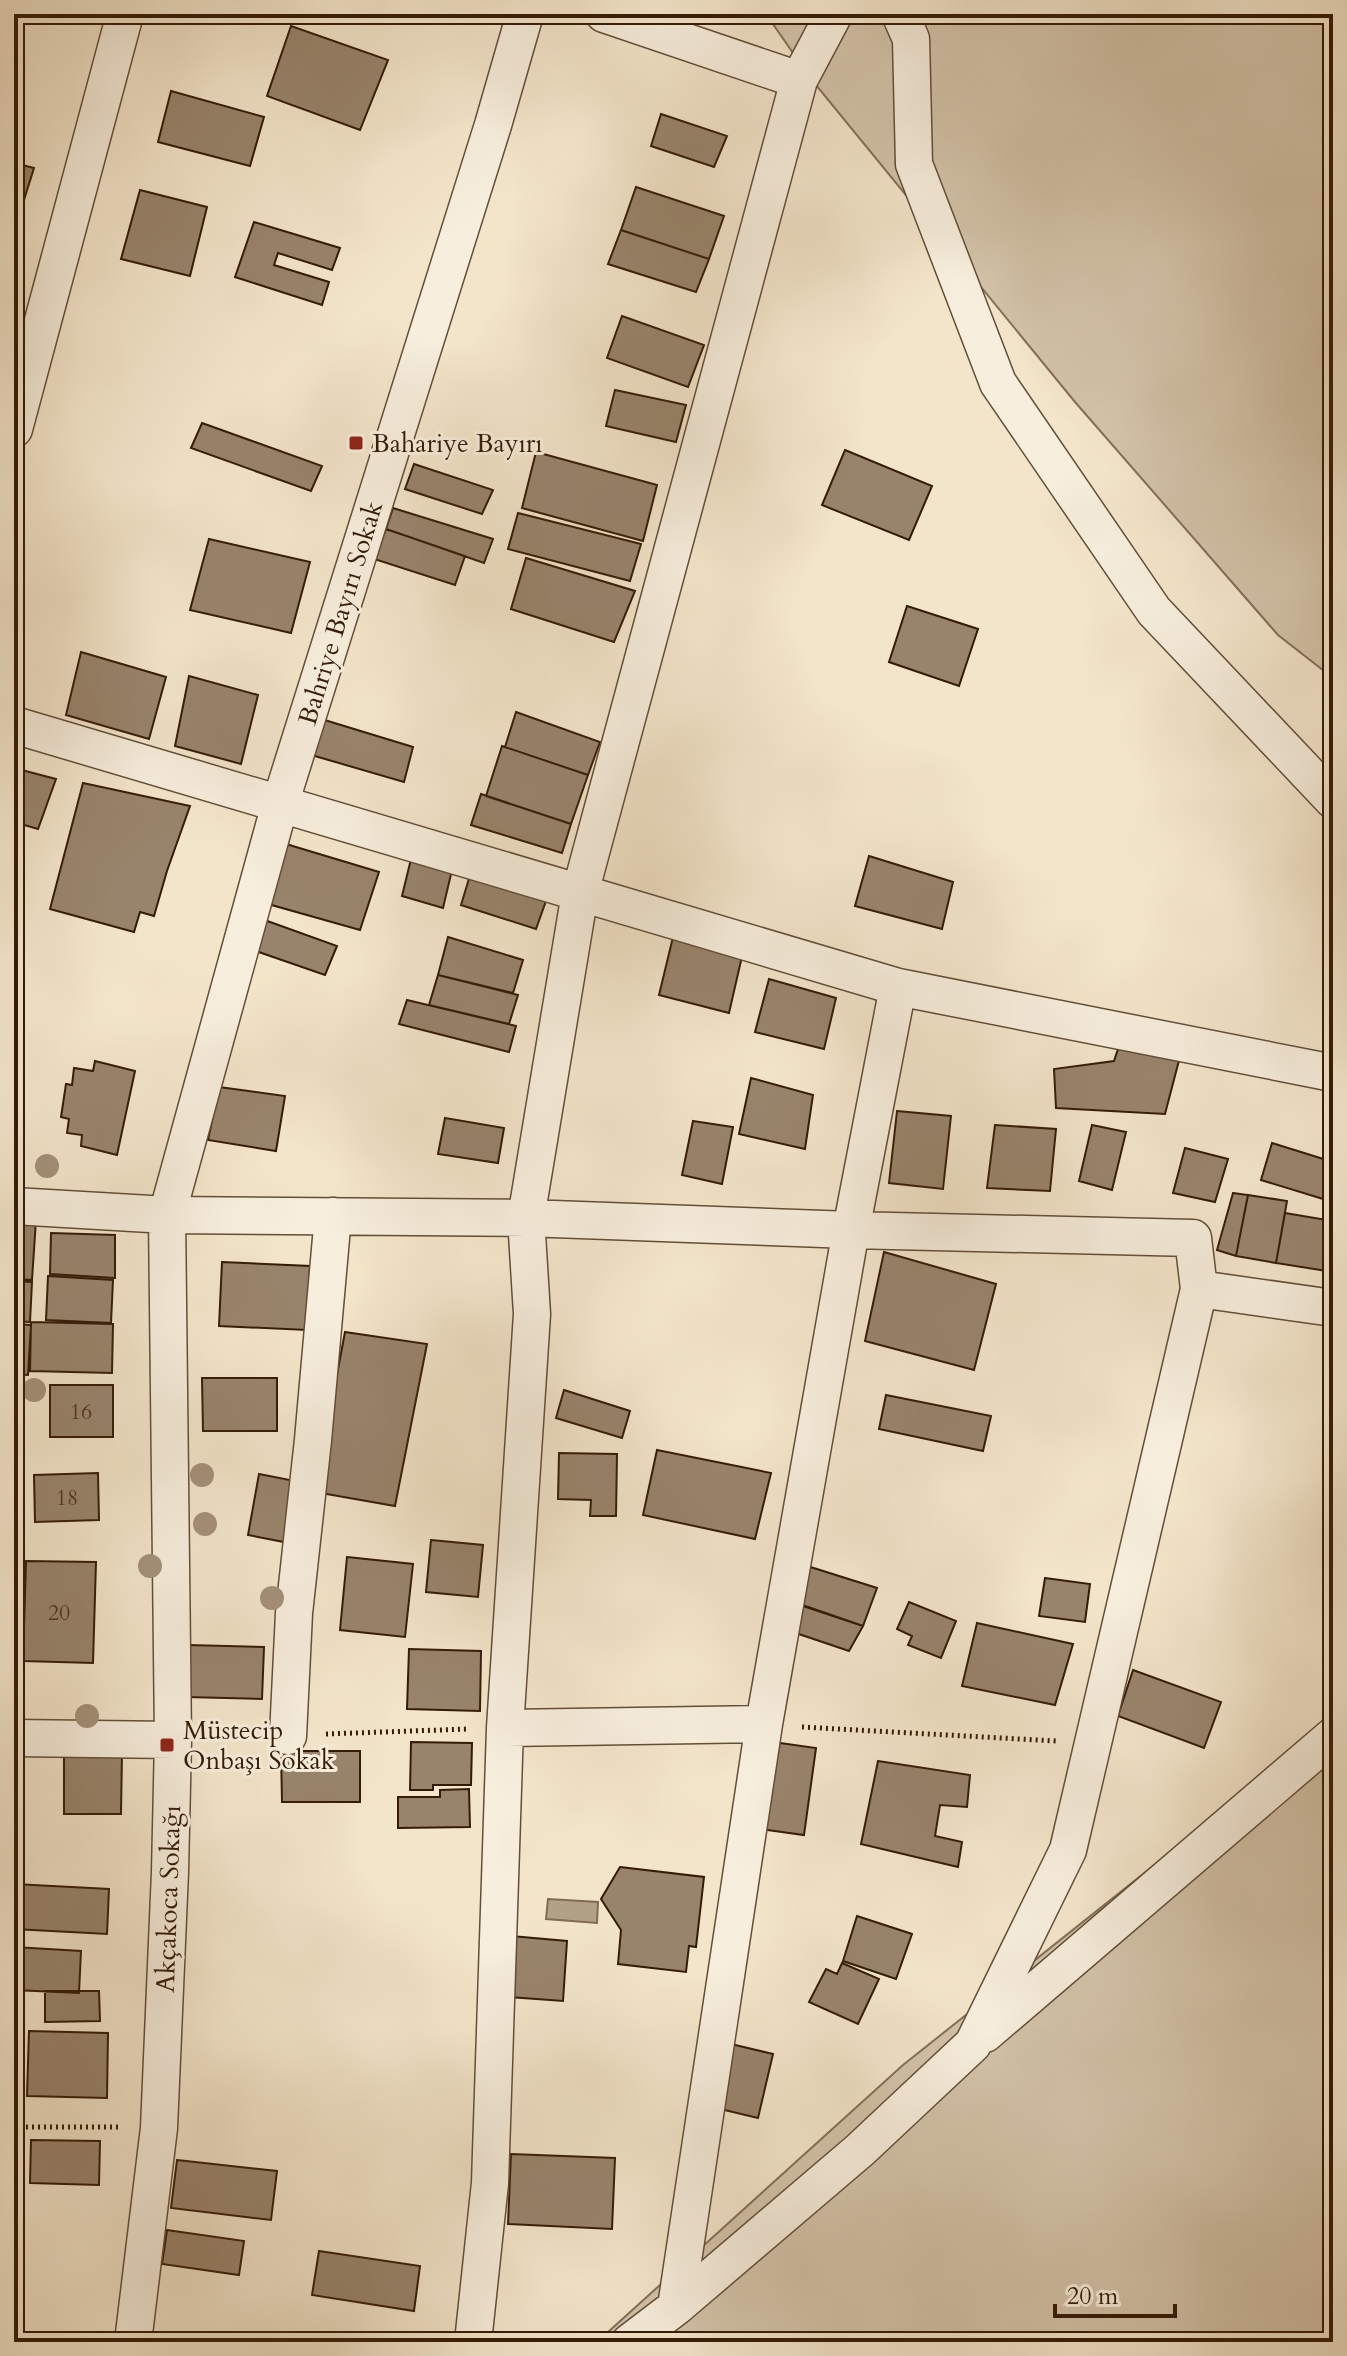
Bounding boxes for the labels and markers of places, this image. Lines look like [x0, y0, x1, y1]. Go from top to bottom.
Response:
place label: Bahariye Bayırı [372, 426, 543, 461]
marker: Bahariye Bayırı [347, 434, 365, 452]
place label: Müstecip Onbaşı Sokak [183, 1713, 335, 1778]
marker: Müstecip Onbaşı Sokak [158, 1736, 176, 1754]

